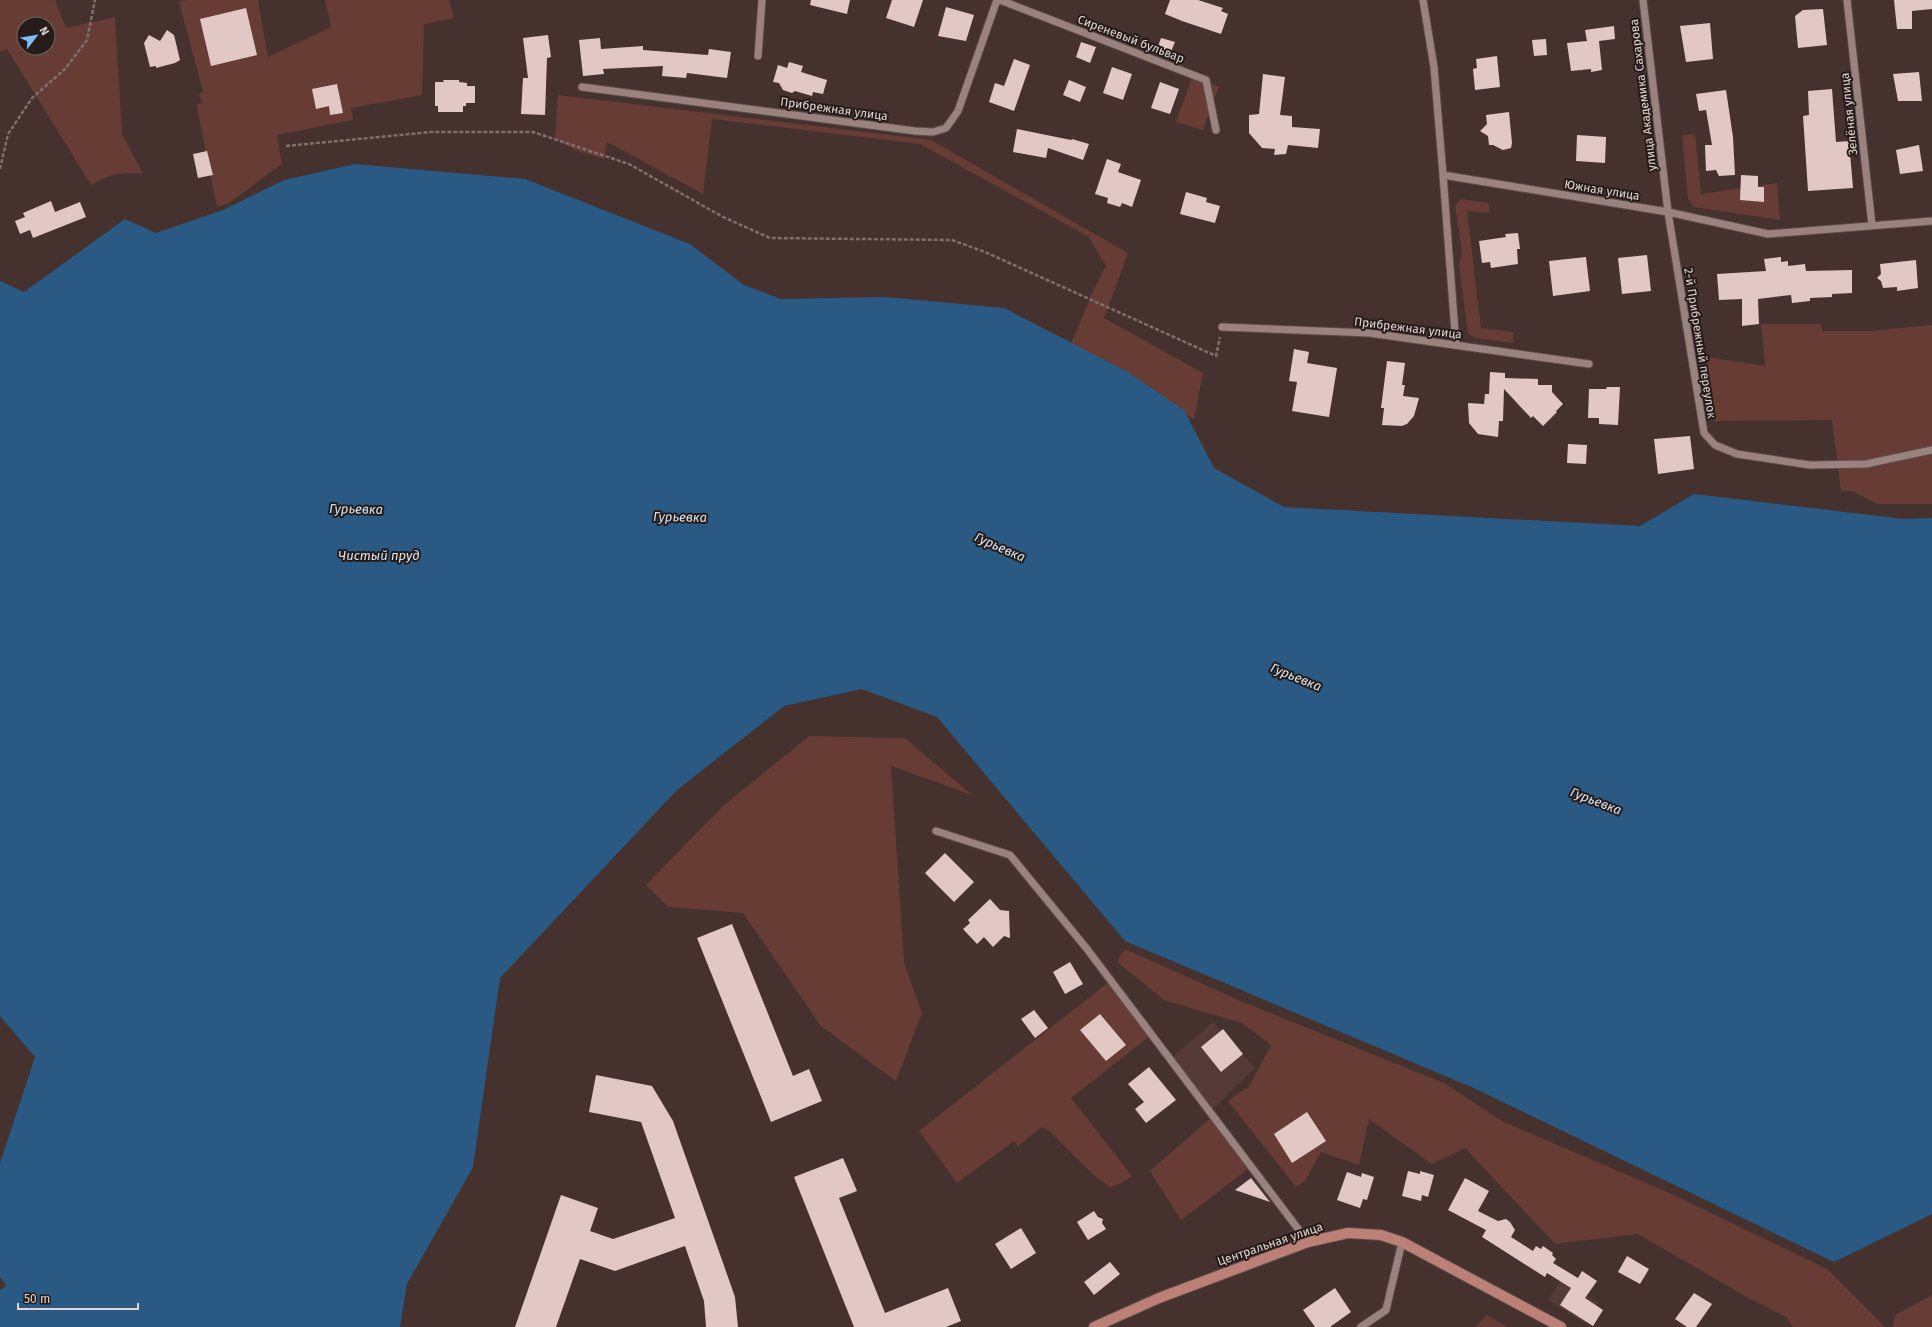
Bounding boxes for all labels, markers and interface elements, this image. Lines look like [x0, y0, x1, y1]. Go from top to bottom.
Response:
street label: Сиреневый бульвар [1076, 12, 1186, 66]
north arrow [16, 16, 56, 56]
street label: улица Академика Сахарова [1627, 18, 1659, 172]
text: N [37, 25, 52, 38]
street label: Зелёная улица [1838, 72, 1860, 156]
street label: Прибрежная улица [779, 95, 889, 123]
street label: Южная улица [1563, 177, 1641, 203]
street label: 2-й Прибрежный переулок [1681, 267, 1719, 420]
street label: Прибрежная улица [1353, 314, 1463, 342]
water label: Гурьевка [329, 501, 383, 517]
water label: Гурьевка [653, 509, 707, 525]
water label: Гурьевка [972, 529, 1028, 565]
water label: Чистый пруд [338, 548, 420, 563]
water label: Гурьевка [1268, 660, 1324, 694]
water label: Гурьевка [1568, 784, 1624, 818]
street label: Центральная улица [1215, 1219, 1325, 1269]
scale bar [18, 1285, 138, 1311]
text: 50 m [24, 1292, 50, 1306]

